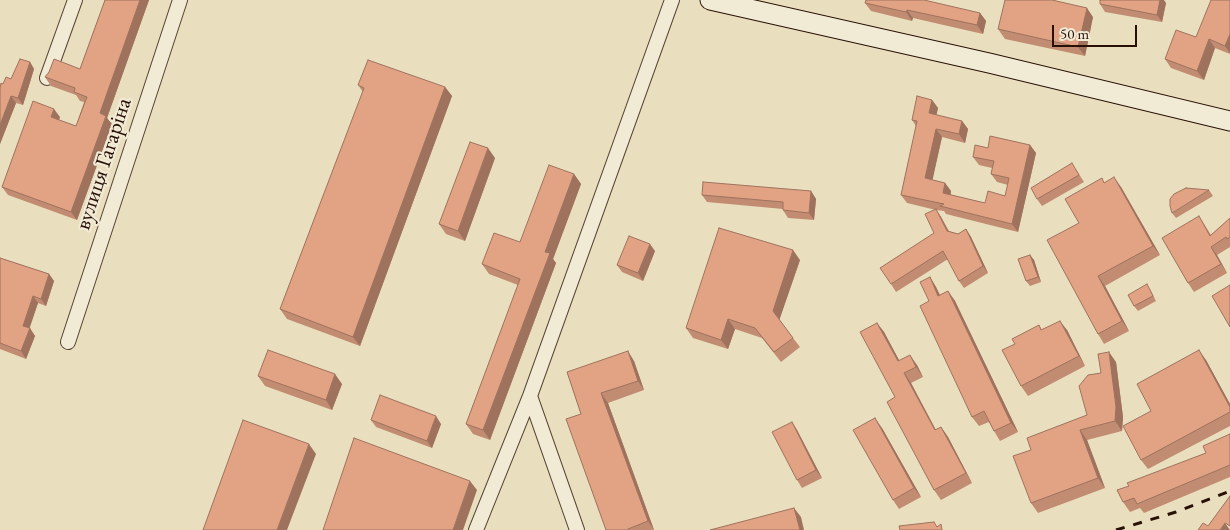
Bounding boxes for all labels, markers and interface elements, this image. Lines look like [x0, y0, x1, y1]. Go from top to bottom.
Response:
scale bar [1055, 15, 1140, 47]
text: 50 m [1060, 24, 1089, 43]
street label: вулиця Гагаріна [70, 95, 138, 233]

